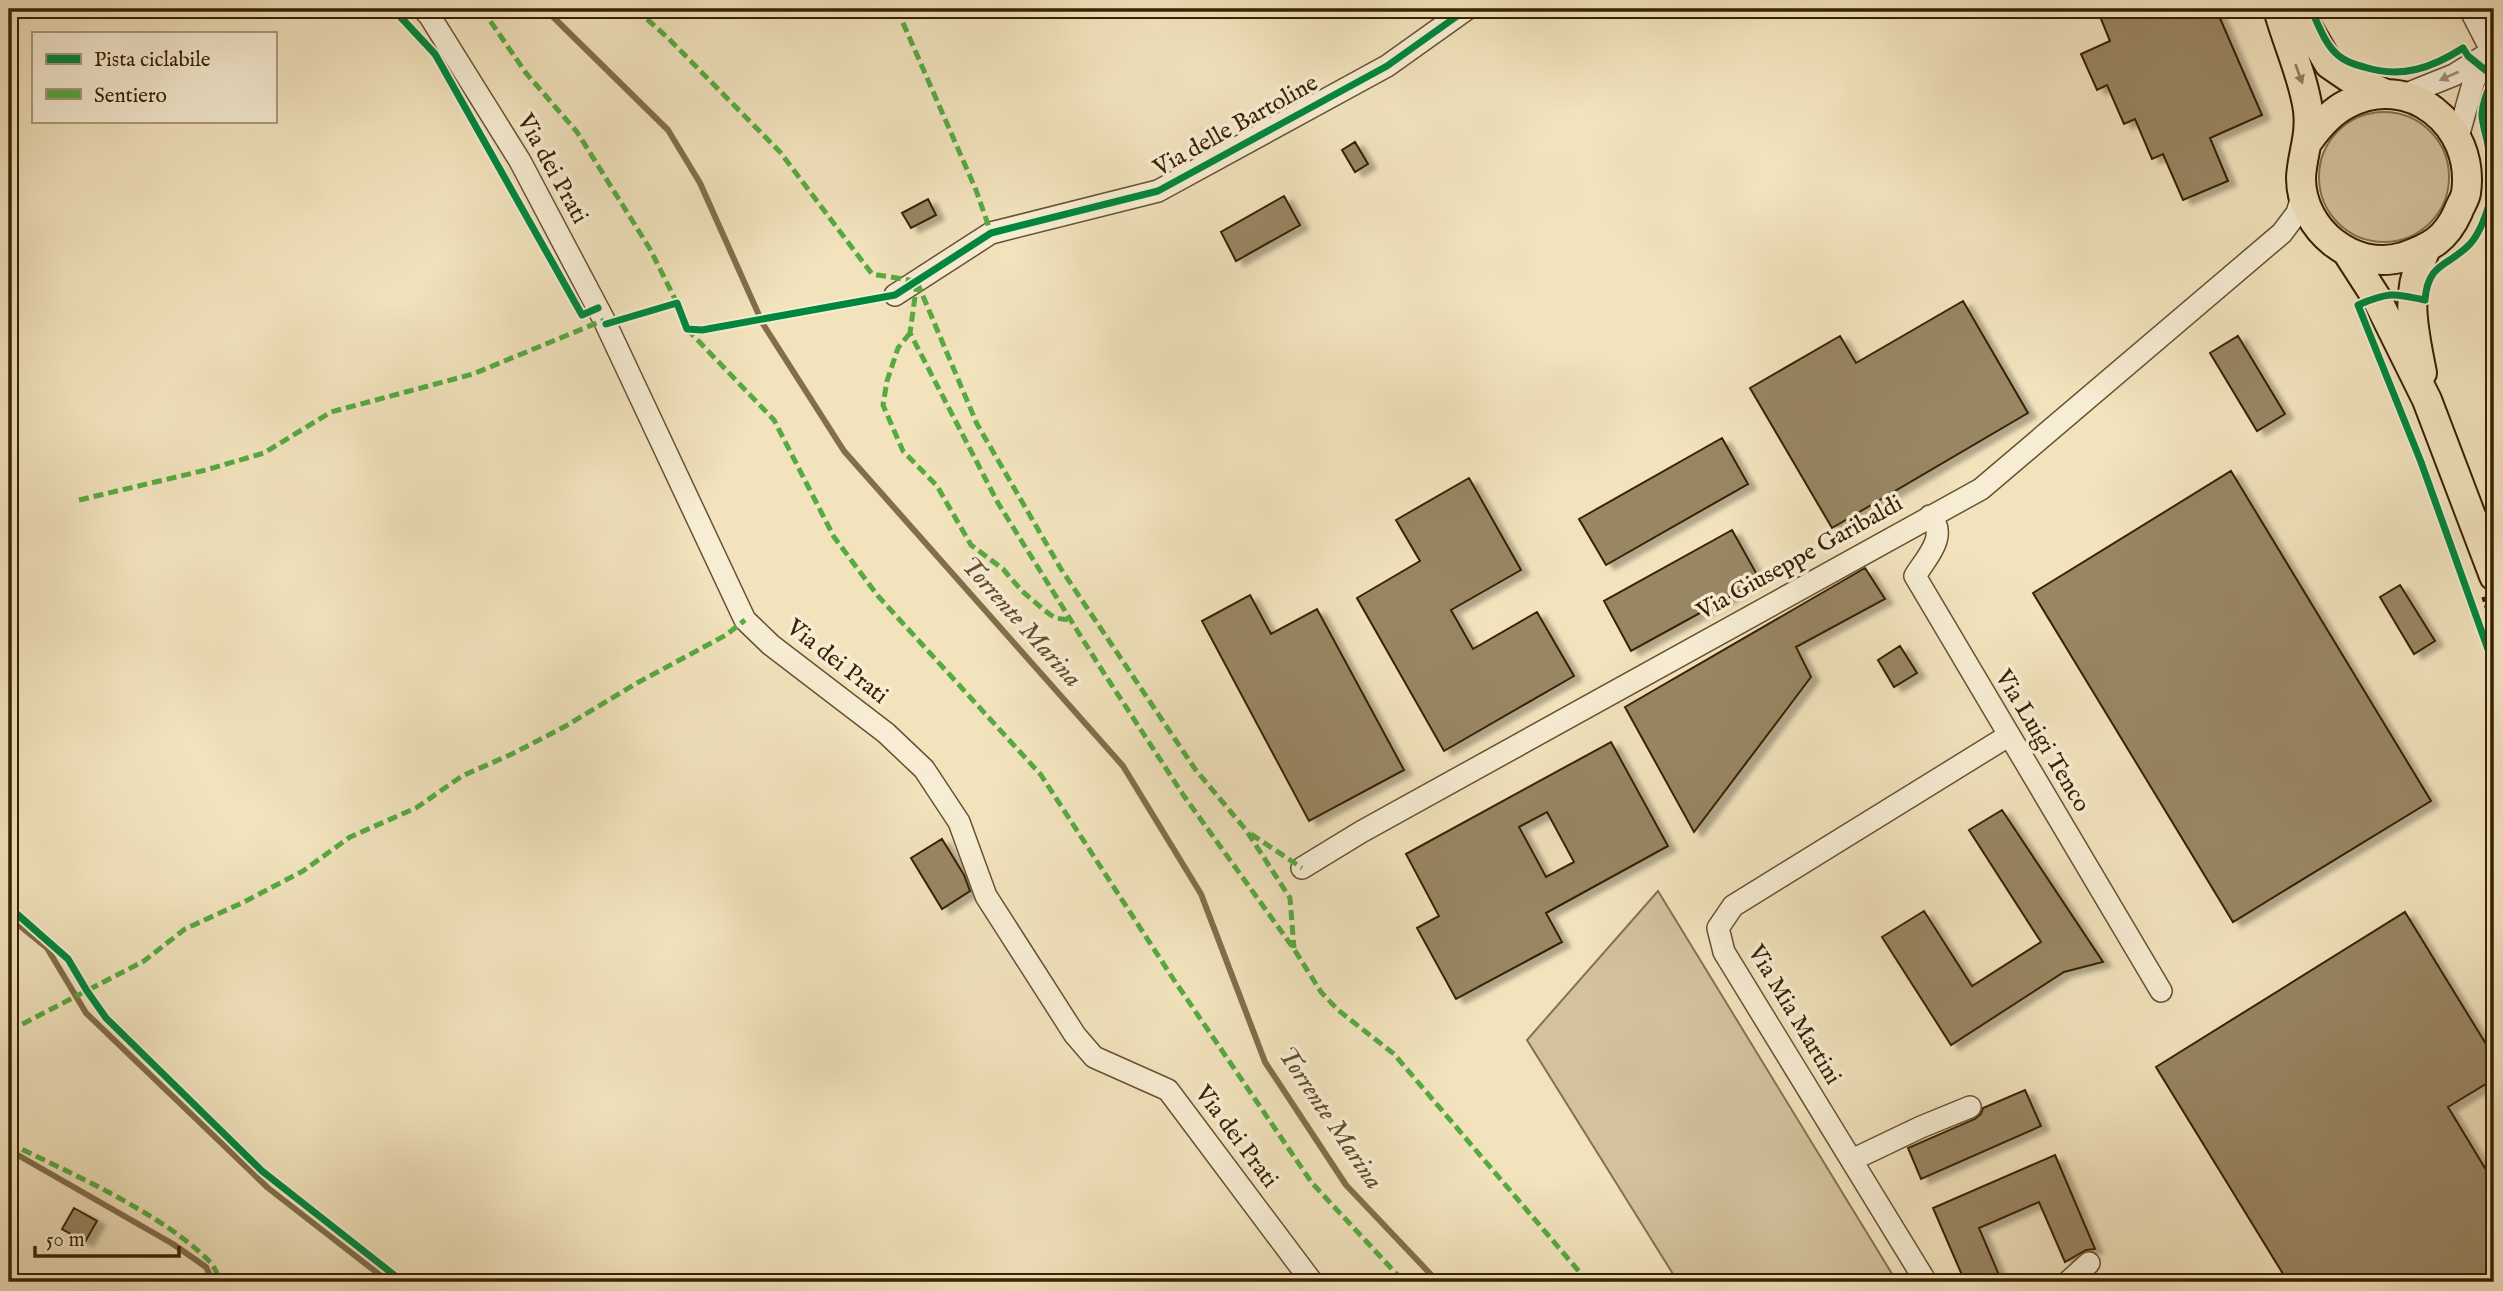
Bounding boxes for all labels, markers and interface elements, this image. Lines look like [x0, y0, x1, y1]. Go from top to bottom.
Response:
legend [32, 32, 276, 122]
text: Pista ciclabile [94, 47, 211, 74]
one-way arrow [2294, 63, 2305, 84]
street label: Via delle Bartoline [1147, 68, 1324, 185]
one-way arrow [2439, 70, 2459, 82]
text: Sentiero [94, 83, 167, 110]
street label: Via dei Prati [509, 108, 595, 229]
street label: Via Giuseppe Garibaldi [1691, 489, 1908, 628]
water label: Torrente Marina [953, 549, 1089, 695]
street label: Via dei Prati [779, 612, 894, 711]
street label: Via Luigi Tenco [1987, 663, 2097, 818]
street label: Via Mia Martini [1740, 938, 1848, 1091]
water label: Torrente Marina [1270, 1040, 1390, 1196]
street label: Via dei Prati [1187, 1079, 1285, 1195]
scale bar [35, 1214, 178, 1258]
text: 50 m [46, 1227, 85, 1254]

